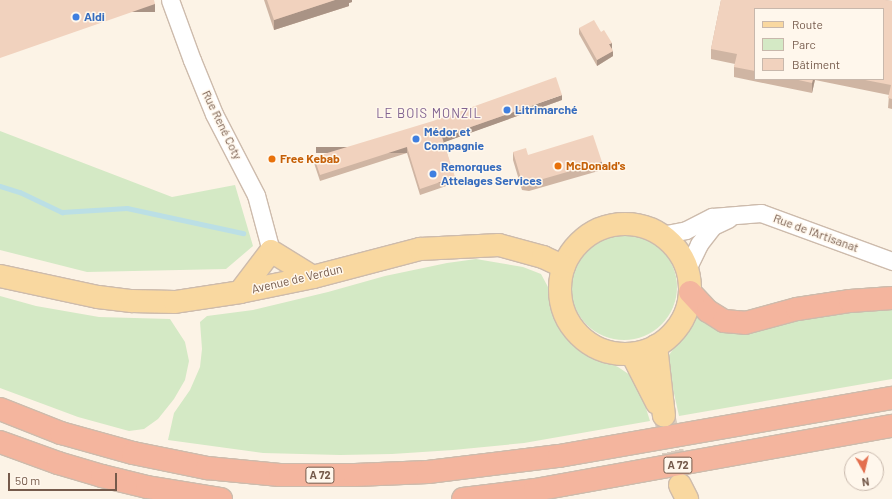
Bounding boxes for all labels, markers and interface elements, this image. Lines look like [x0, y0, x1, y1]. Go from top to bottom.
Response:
legend [754, 8, 884, 80]
place label: Aldi [84, 10, 105, 24]
marker: Aldi [71, 12, 81, 22]
text: Route [792, 17, 823, 31]
text: Parc [792, 37, 816, 51]
text: Bâtiment [792, 57, 840, 71]
street label: Rue René Coty [199, 88, 245, 162]
place label: Litrimarché [515, 103, 577, 117]
district label: LE BOIS MONZIL [376, 105, 482, 121]
marker: Litrimarché [502, 105, 512, 115]
place label: Médor et Compagnie [424, 125, 484, 153]
marker: Médor et Compagnie [411, 134, 421, 144]
place label: Free Kebab [280, 152, 340, 166]
marker: Free Kebab [267, 154, 277, 164]
place label: McDonald's [566, 159, 626, 173]
place label: Remorques Attelages Services [441, 160, 542, 188]
marker: McDonald's [553, 161, 563, 171]
marker: Remorques Attelages Services [428, 169, 438, 179]
street label: Rue de l'Artisanat [771, 211, 861, 255]
street label: Avenue de Verdun [250, 262, 344, 296]
north arrow [844, 451, 884, 491]
road number: A 72 [663, 456, 693, 474]
scale bar [10, 465, 119, 491]
road number: A 72 [305, 466, 335, 484]
text: 50 m [15, 473, 40, 487]
text: N [861, 475, 870, 489]

